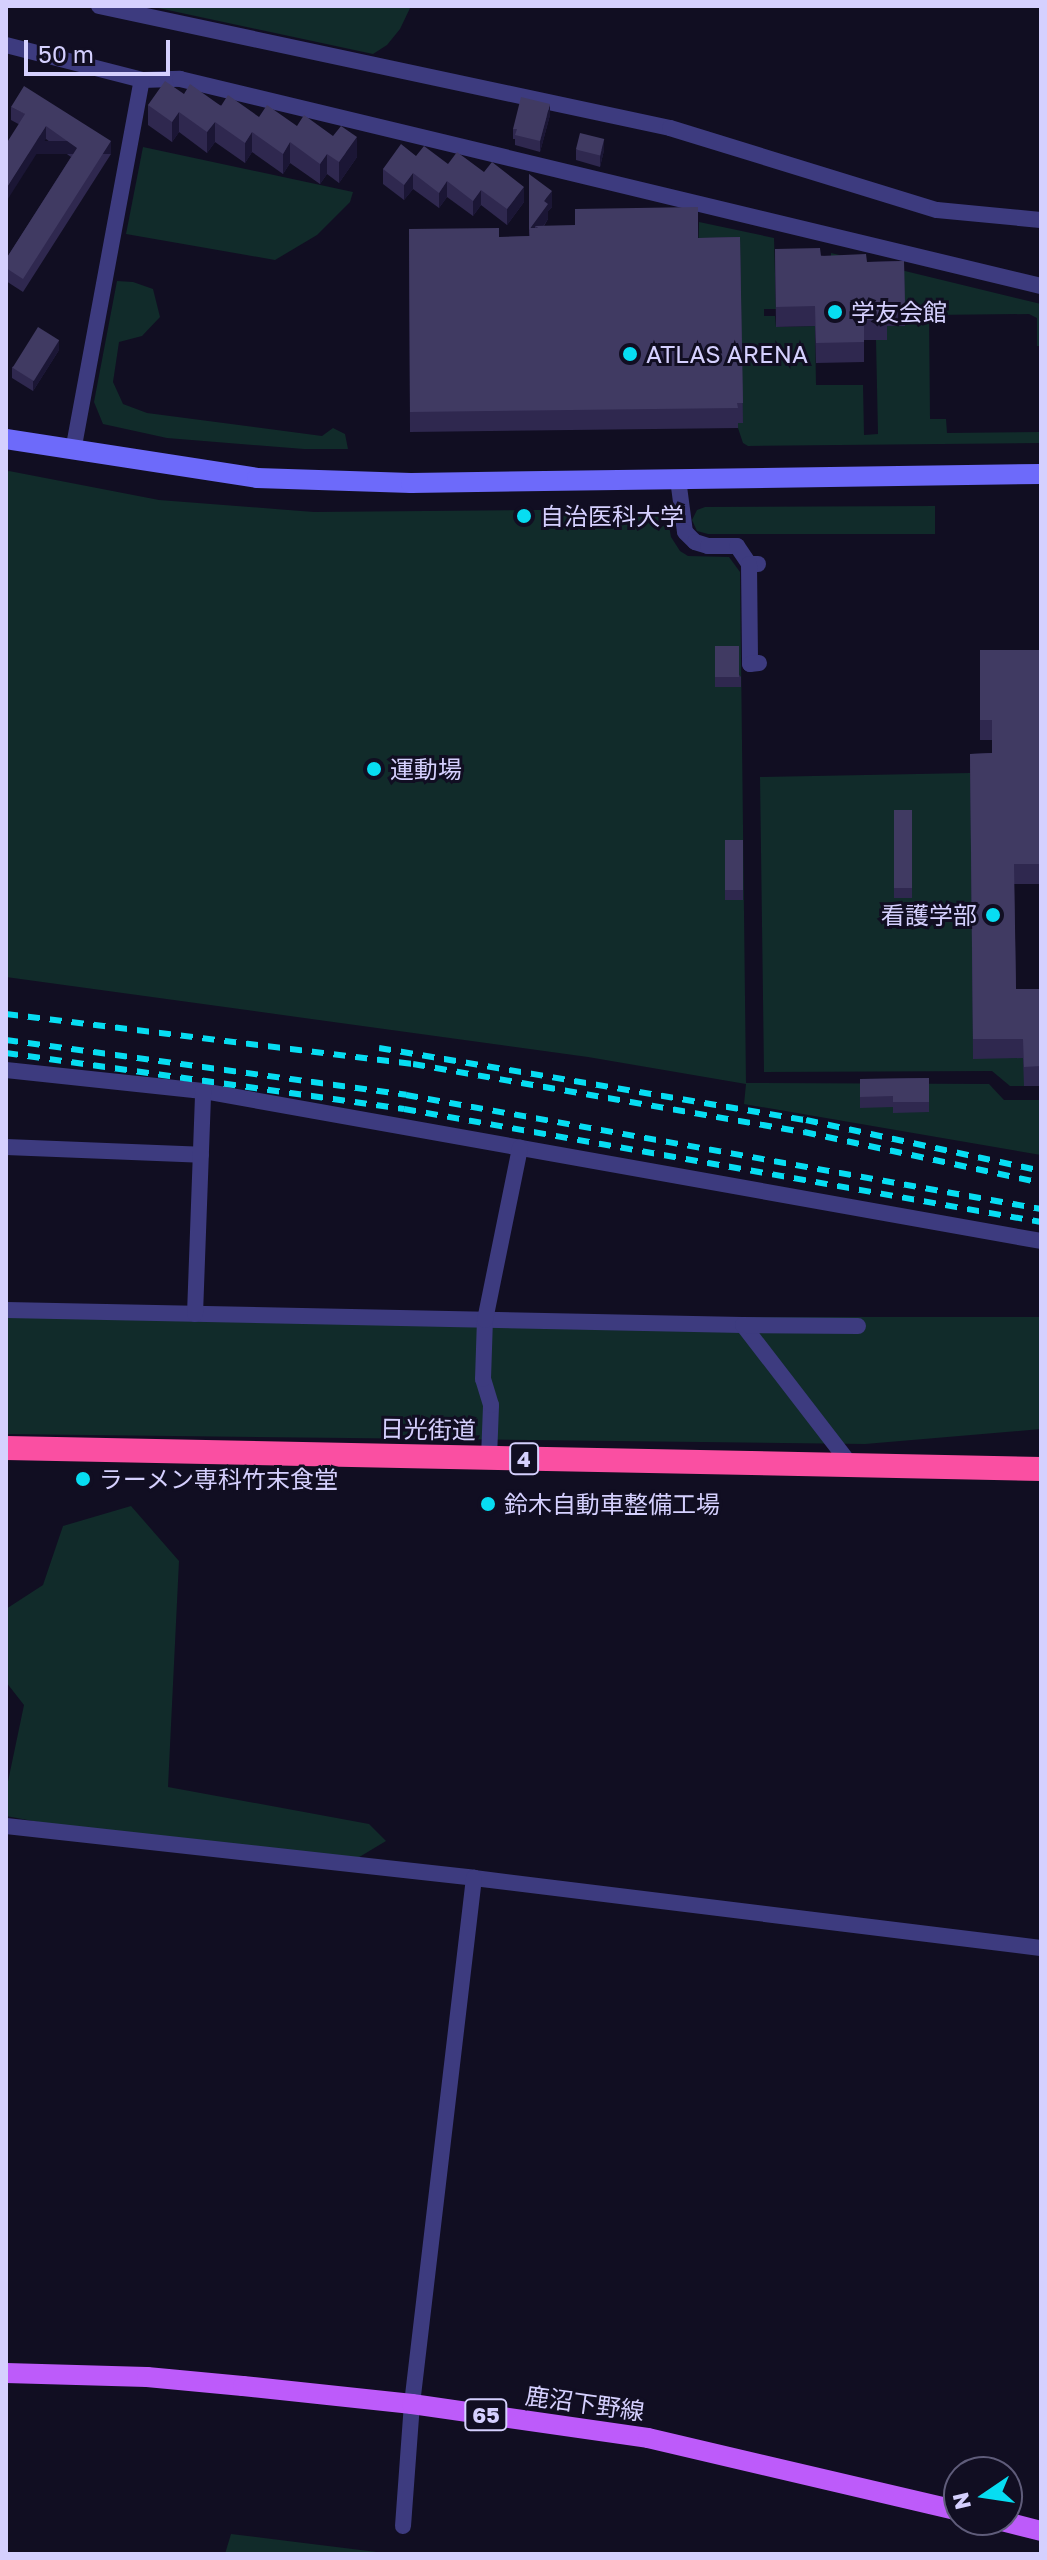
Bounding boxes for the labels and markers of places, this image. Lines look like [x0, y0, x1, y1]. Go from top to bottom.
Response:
place label: 学友会館 [851, 298, 947, 326]
marker: 学友会館 [826, 303, 844, 321]
place label: ATLAS ARENA [646, 340, 808, 368]
marker: ATLAS ARENA [621, 345, 639, 363]
place label: 自治医科大学 [540, 502, 684, 530]
marker: 自治医科大学 [515, 507, 533, 525]
place label: 運動場 [390, 755, 462, 783]
marker: 運動場 [365, 760, 383, 778]
place label: 看護学部 [881, 901, 977, 929]
marker: 看護学部 [984, 906, 1002, 924]
place label: ラーメン専科竹末食堂 [99, 1465, 339, 1493]
marker: ラーメン専科竹末食堂 [74, 1470, 92, 1488]
place label: 鈴木自動車整備工場 [504, 1490, 720, 1518]
marker: 鈴木自動車整備工場 [479, 1495, 497, 1513]

